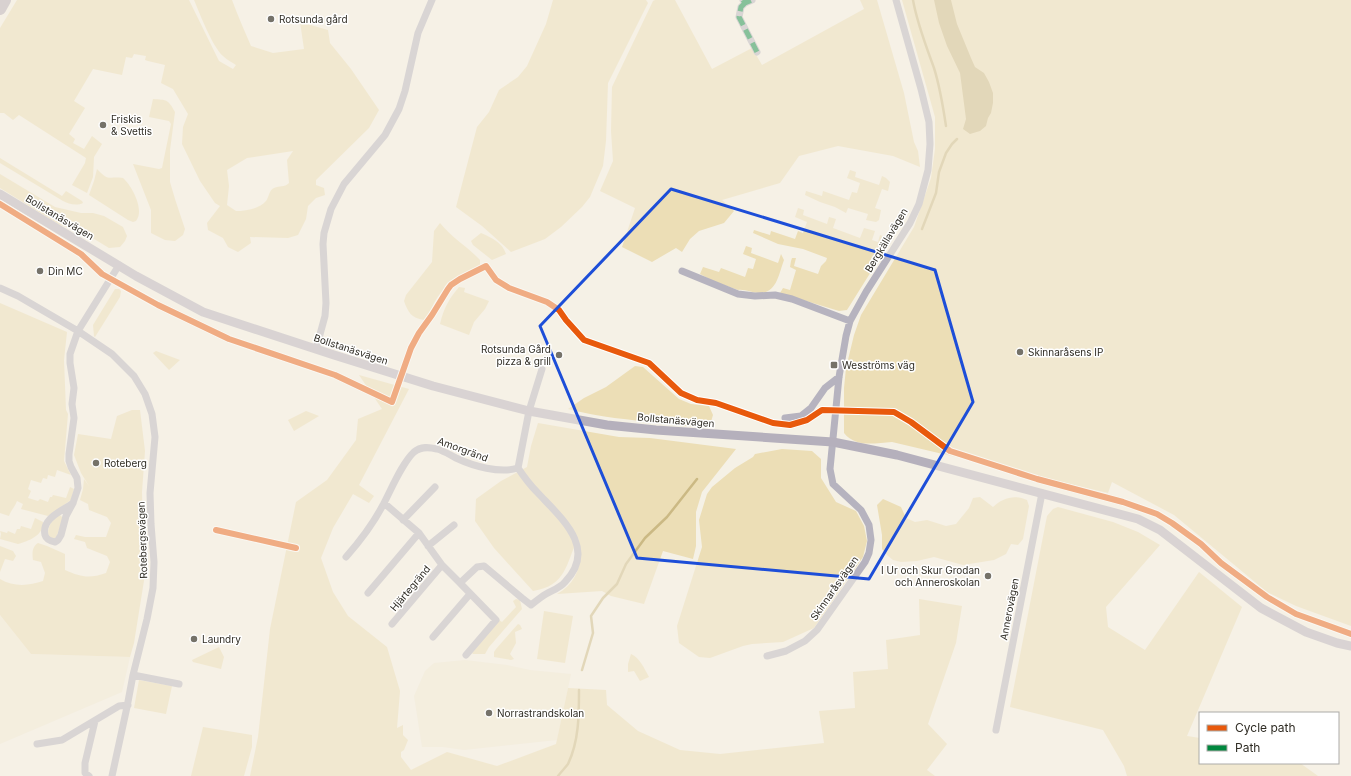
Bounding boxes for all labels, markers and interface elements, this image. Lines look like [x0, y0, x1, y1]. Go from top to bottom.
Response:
place label: Rotsunda gård [279, 13, 348, 25]
marker: Rotsunda gård [266, 14, 276, 24]
place label: Friskis & Svettis [111, 113, 152, 137]
marker: Friskis & Svettis [98, 120, 108, 130]
street label: Bollstanäsvägen [24, 192, 96, 242]
street label: Bergkällavägen [862, 206, 910, 274]
place label: Din MC [48, 265, 83, 277]
marker: Din MC [35, 266, 45, 276]
street label: Bollstanäsvägen [312, 331, 390, 367]
place label: Rotsunda Gård pizza & grill [481, 343, 551, 367]
place label: Skinnaråsens IP [1028, 346, 1103, 358]
marker: Skinnaråsens IP [1015, 347, 1025, 357]
marker: Rotsunda Gård pizza & grill [554, 350, 564, 360]
place label: Wesströms väg [842, 359, 915, 371]
marker: Wesströms väg [829, 360, 839, 370]
street label: Bollstanäsvägen [637, 411, 715, 429]
street label: Amorgränd [436, 434, 490, 464]
place label: Roteberg [104, 457, 147, 469]
marker: Roteberg [91, 458, 101, 468]
street label: Rotebergsvägen [135, 501, 149, 579]
street label: Skinnaråsvägen [807, 554, 861, 622]
street label: Hjärtegränd [387, 563, 433, 613]
place label: I Ur och Skur Grodan och Anneroskolan [881, 564, 980, 588]
marker: I Ur och Skur Grodan och Anneroskolan [983, 571, 993, 581]
street label: Annerovägen [997, 577, 1021, 641]
place label: Laundry [202, 633, 241, 645]
marker: Laundry [189, 634, 199, 644]
place label: Norrastrandskolan [497, 707, 584, 719]
marker: Norrastrandskolan [484, 708, 494, 718]
legend [1199, 712, 1339, 764]
text: Cycle path [1235, 720, 1296, 735]
text: Path [1235, 740, 1260, 755]

